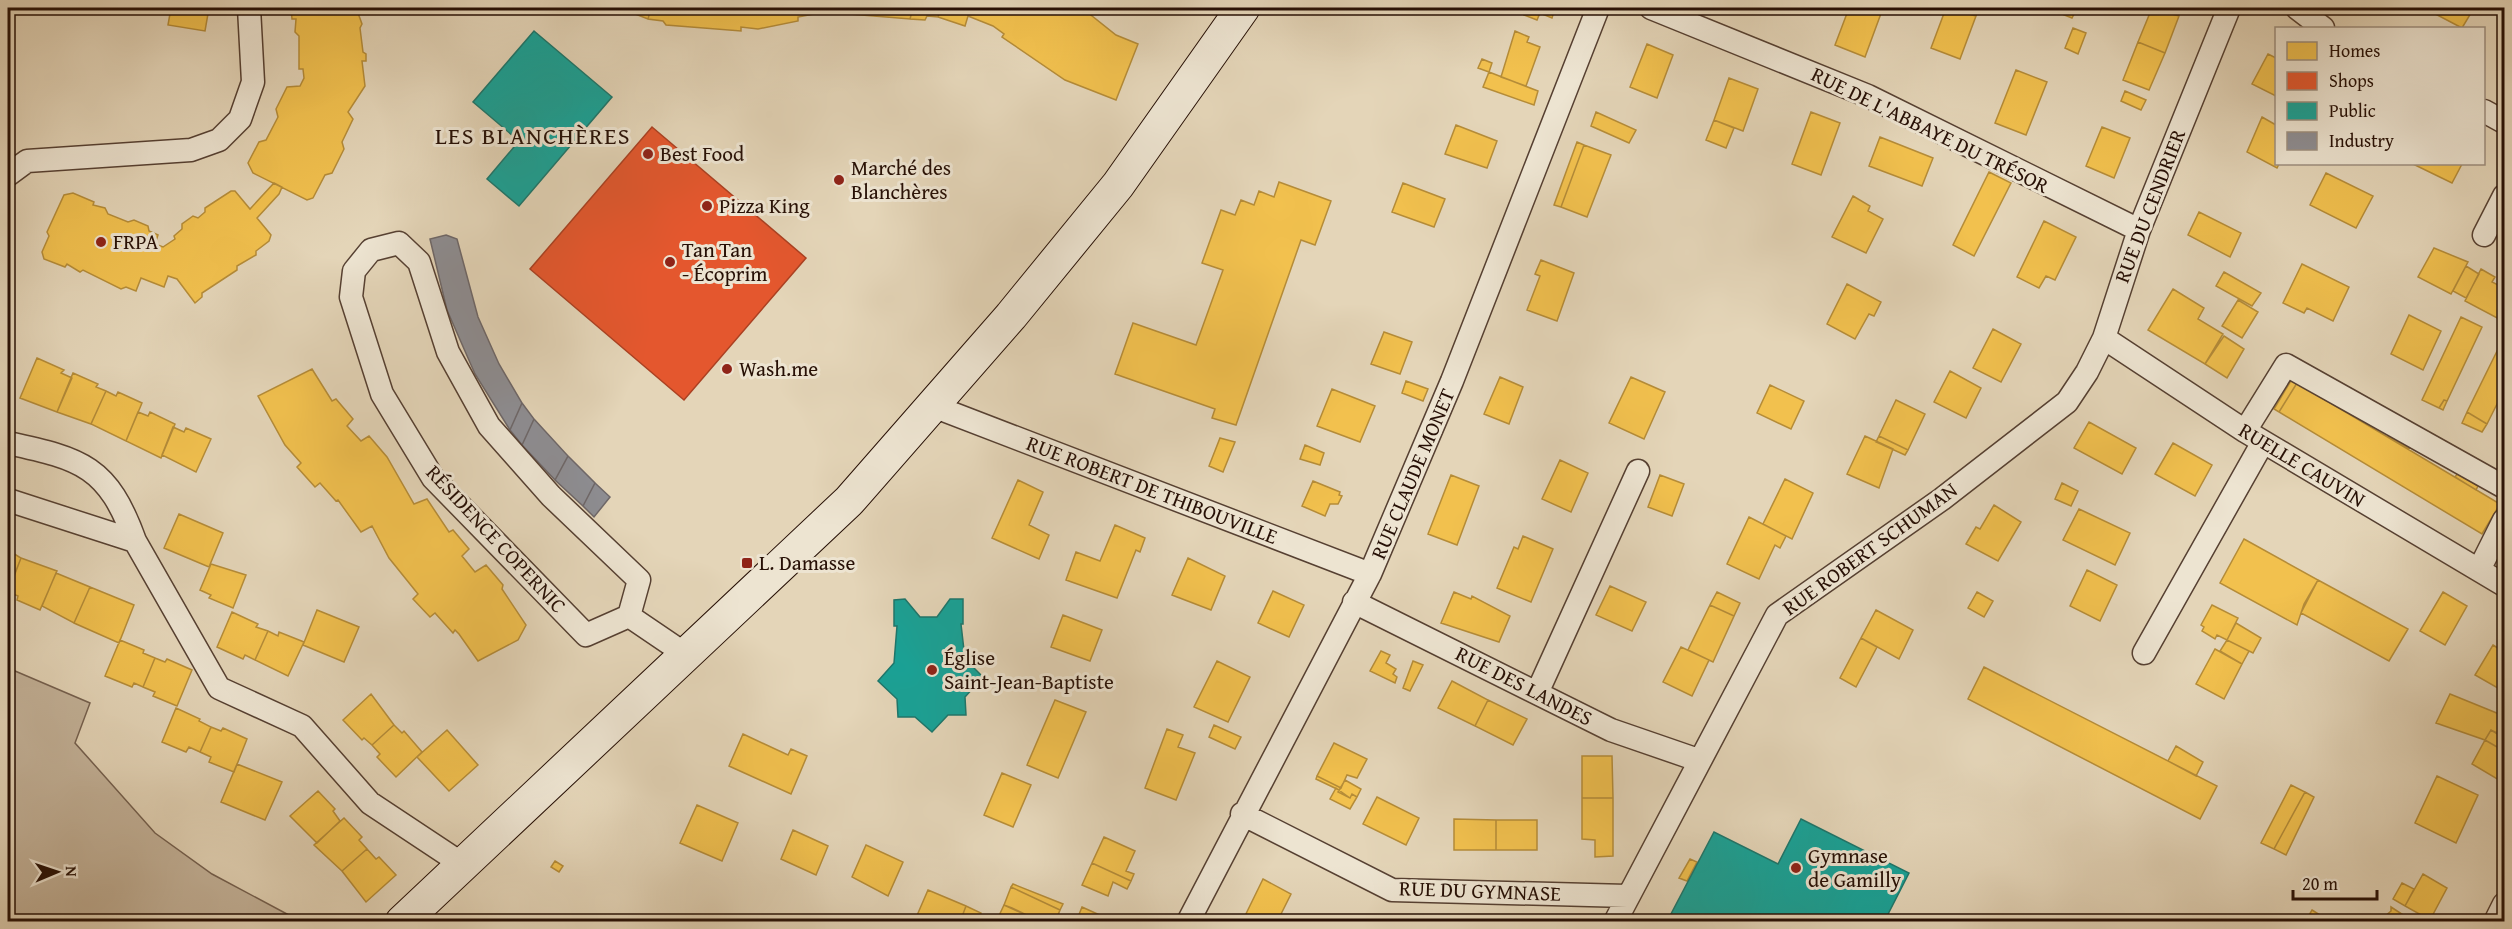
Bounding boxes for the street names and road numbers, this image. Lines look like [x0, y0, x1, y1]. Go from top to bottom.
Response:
street label: RUE DE L'ABBAYE DU TRÉSOR [1806, 58, 2055, 201]
street label: RUE DU CENDRIER [2106, 124, 2193, 287]
street label: RUE CLAUDE MONET [1363, 383, 1463, 564]
street label: RUELLE CAUVIN [2233, 415, 2372, 515]
street label: RUE ROBERT DE THIBOUVILLE [1022, 427, 1283, 552]
street label: RÉSIDENCE COPERNIC [419, 458, 574, 620]
street label: RUE ROBERT SCHUMAN [1776, 474, 1964, 623]
street label: RUE DES LANDES [1450, 638, 1598, 733]
street label: RUE DU GYMNASE [1399, 872, 1562, 909]

